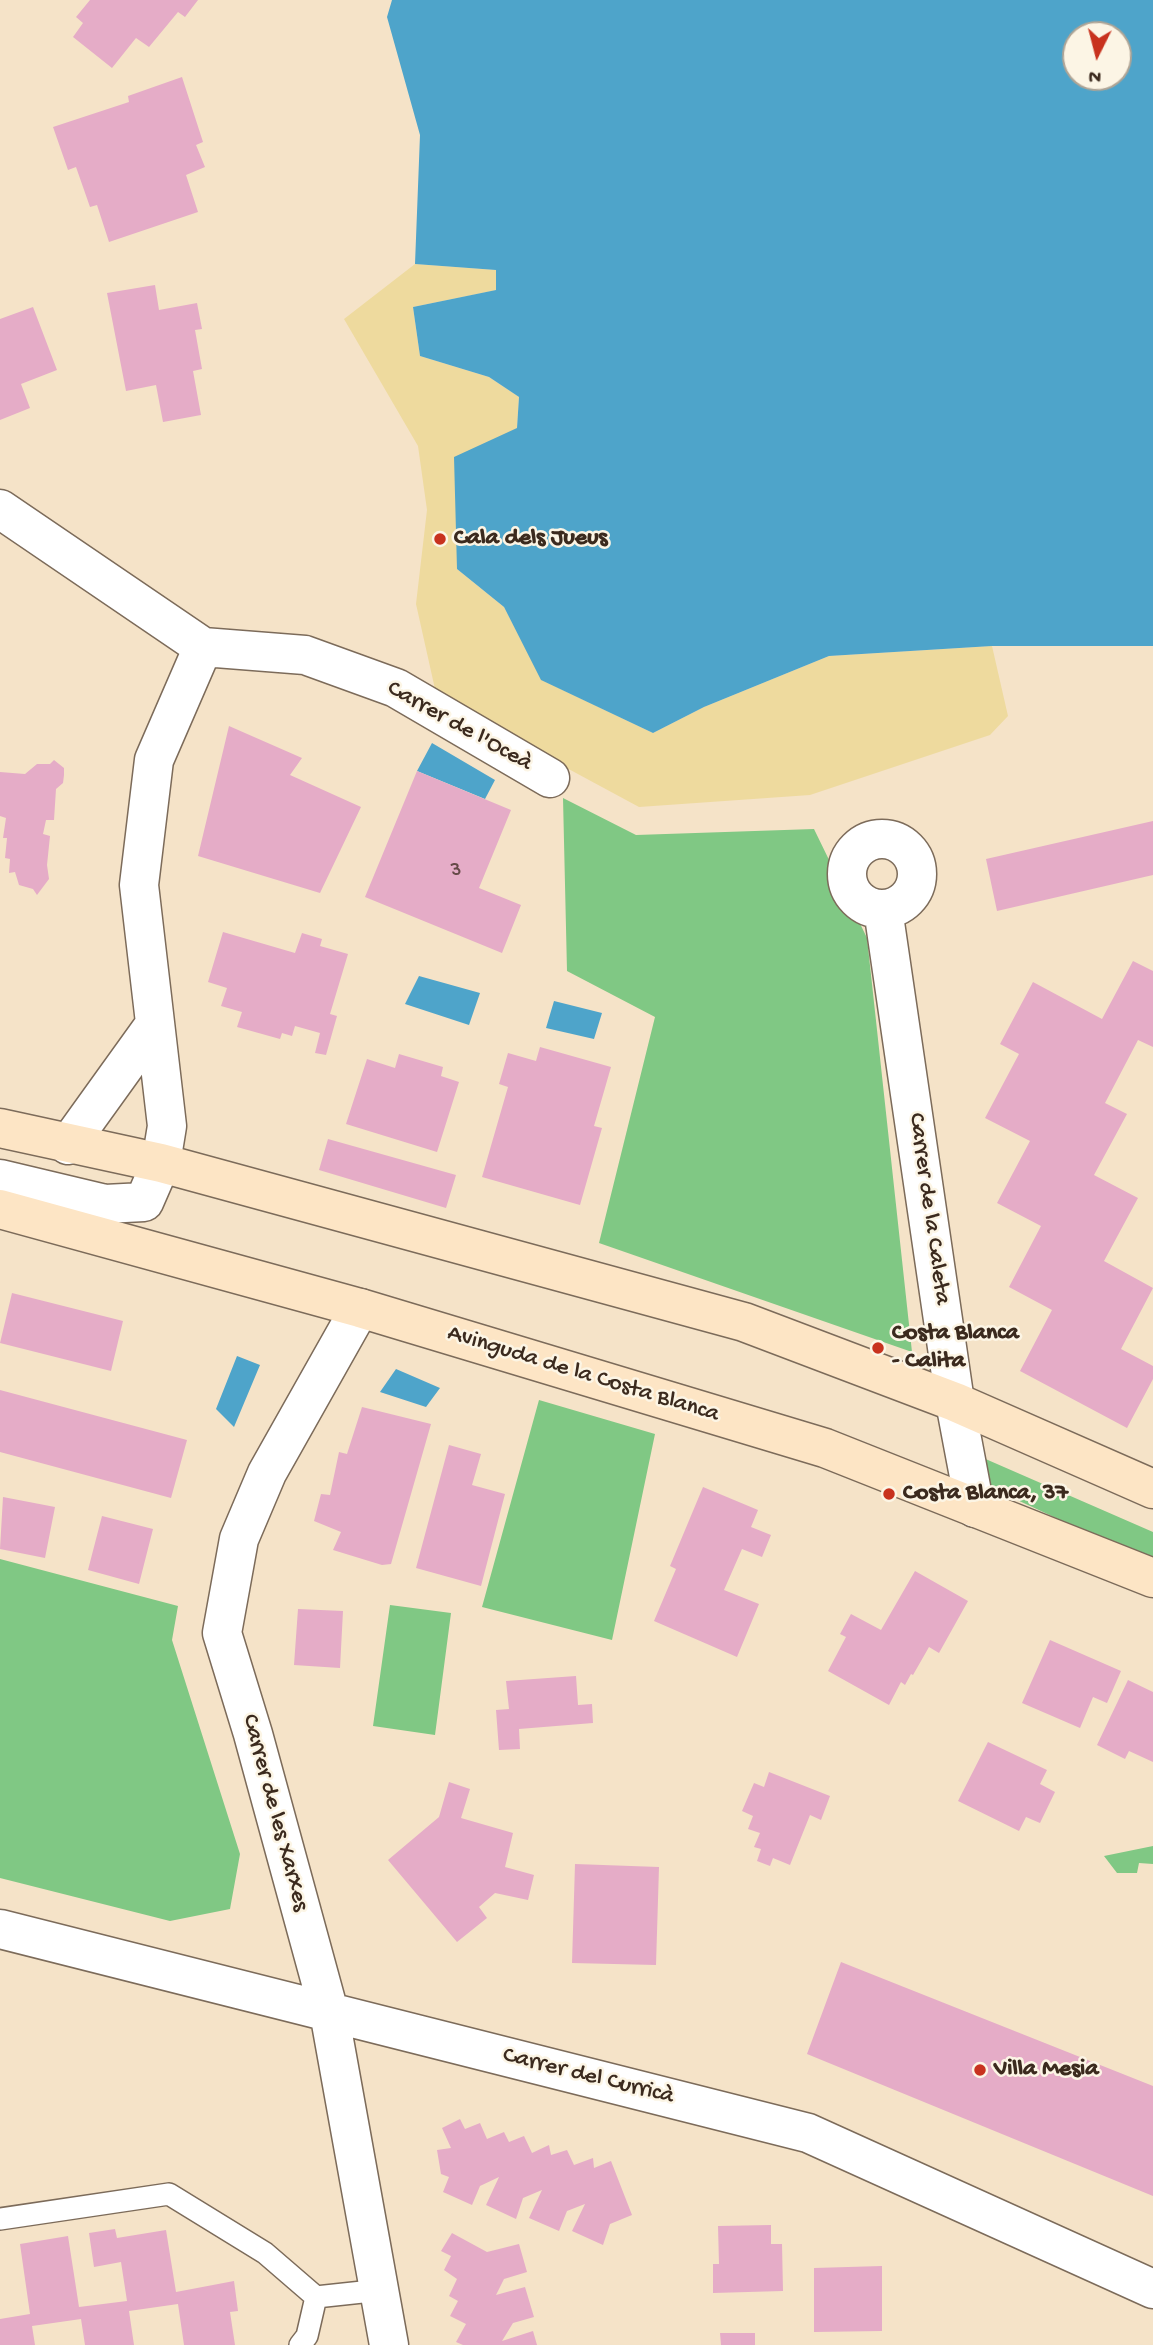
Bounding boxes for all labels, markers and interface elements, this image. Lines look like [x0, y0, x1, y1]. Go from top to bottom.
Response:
north arrow [1062, 21, 1132, 91]
text: N [1088, 63, 1102, 87]
place label: Cala dels Jueus [454, 525, 607, 553]
marker: Cala dels Jueus [432, 531, 448, 547]
street label: Carrer de l'Oceà [381, 675, 537, 779]
house number: 3 [451, 859, 461, 885]
street label: Carrer de la Caleta [900, 1111, 956, 1307]
street label: Avinguda de la Costa Blanca [444, 1320, 722, 1430]
place label: Costa Blanca - Calita [892, 1320, 1019, 1376]
marker: Costa Blanca - Calita [870, 1340, 886, 1356]
place label: Costa Blanca, 37 [903, 1480, 1068, 1508]
marker: Costa Blanca, 37 [881, 1486, 897, 1502]
street label: Carrer de les Xarxes [234, 1711, 314, 1915]
street label: Carrer del Curricà [499, 2042, 677, 2112]
place label: Villa Mesia [994, 2056, 1099, 2084]
marker: Villa Mesia [972, 2062, 988, 2078]

